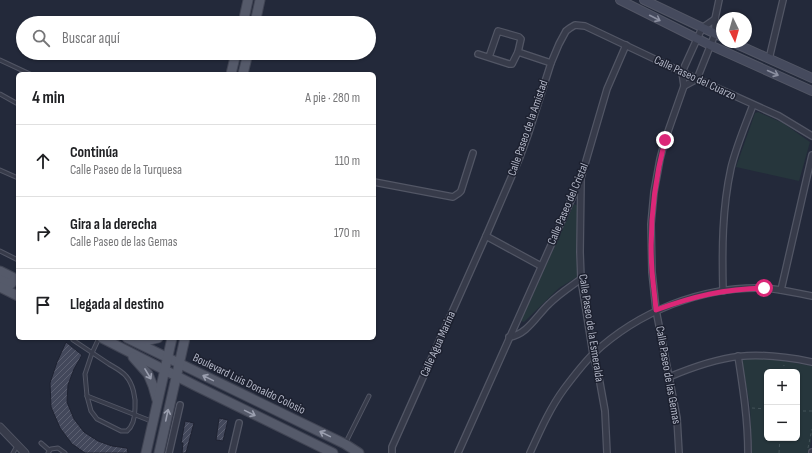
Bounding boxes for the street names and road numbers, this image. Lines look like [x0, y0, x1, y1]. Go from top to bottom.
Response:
street label: Calle Paseo del Cuarzo [652, 52, 738, 104]
street label: Calle Paseo de la Amistad [505, 78, 551, 178]
street label: Calle Paseo del Cristal [544, 161, 592, 247]
street label: Calle Paseo de la Esmeralda [575, 273, 607, 383]
street label: Calle Agua Marina [417, 309, 459, 379]
street label: Calle Paseo de las Gemas [652, 325, 684, 425]
street label: Boulevard Luis Donaldo Colosio [190, 350, 308, 418]

